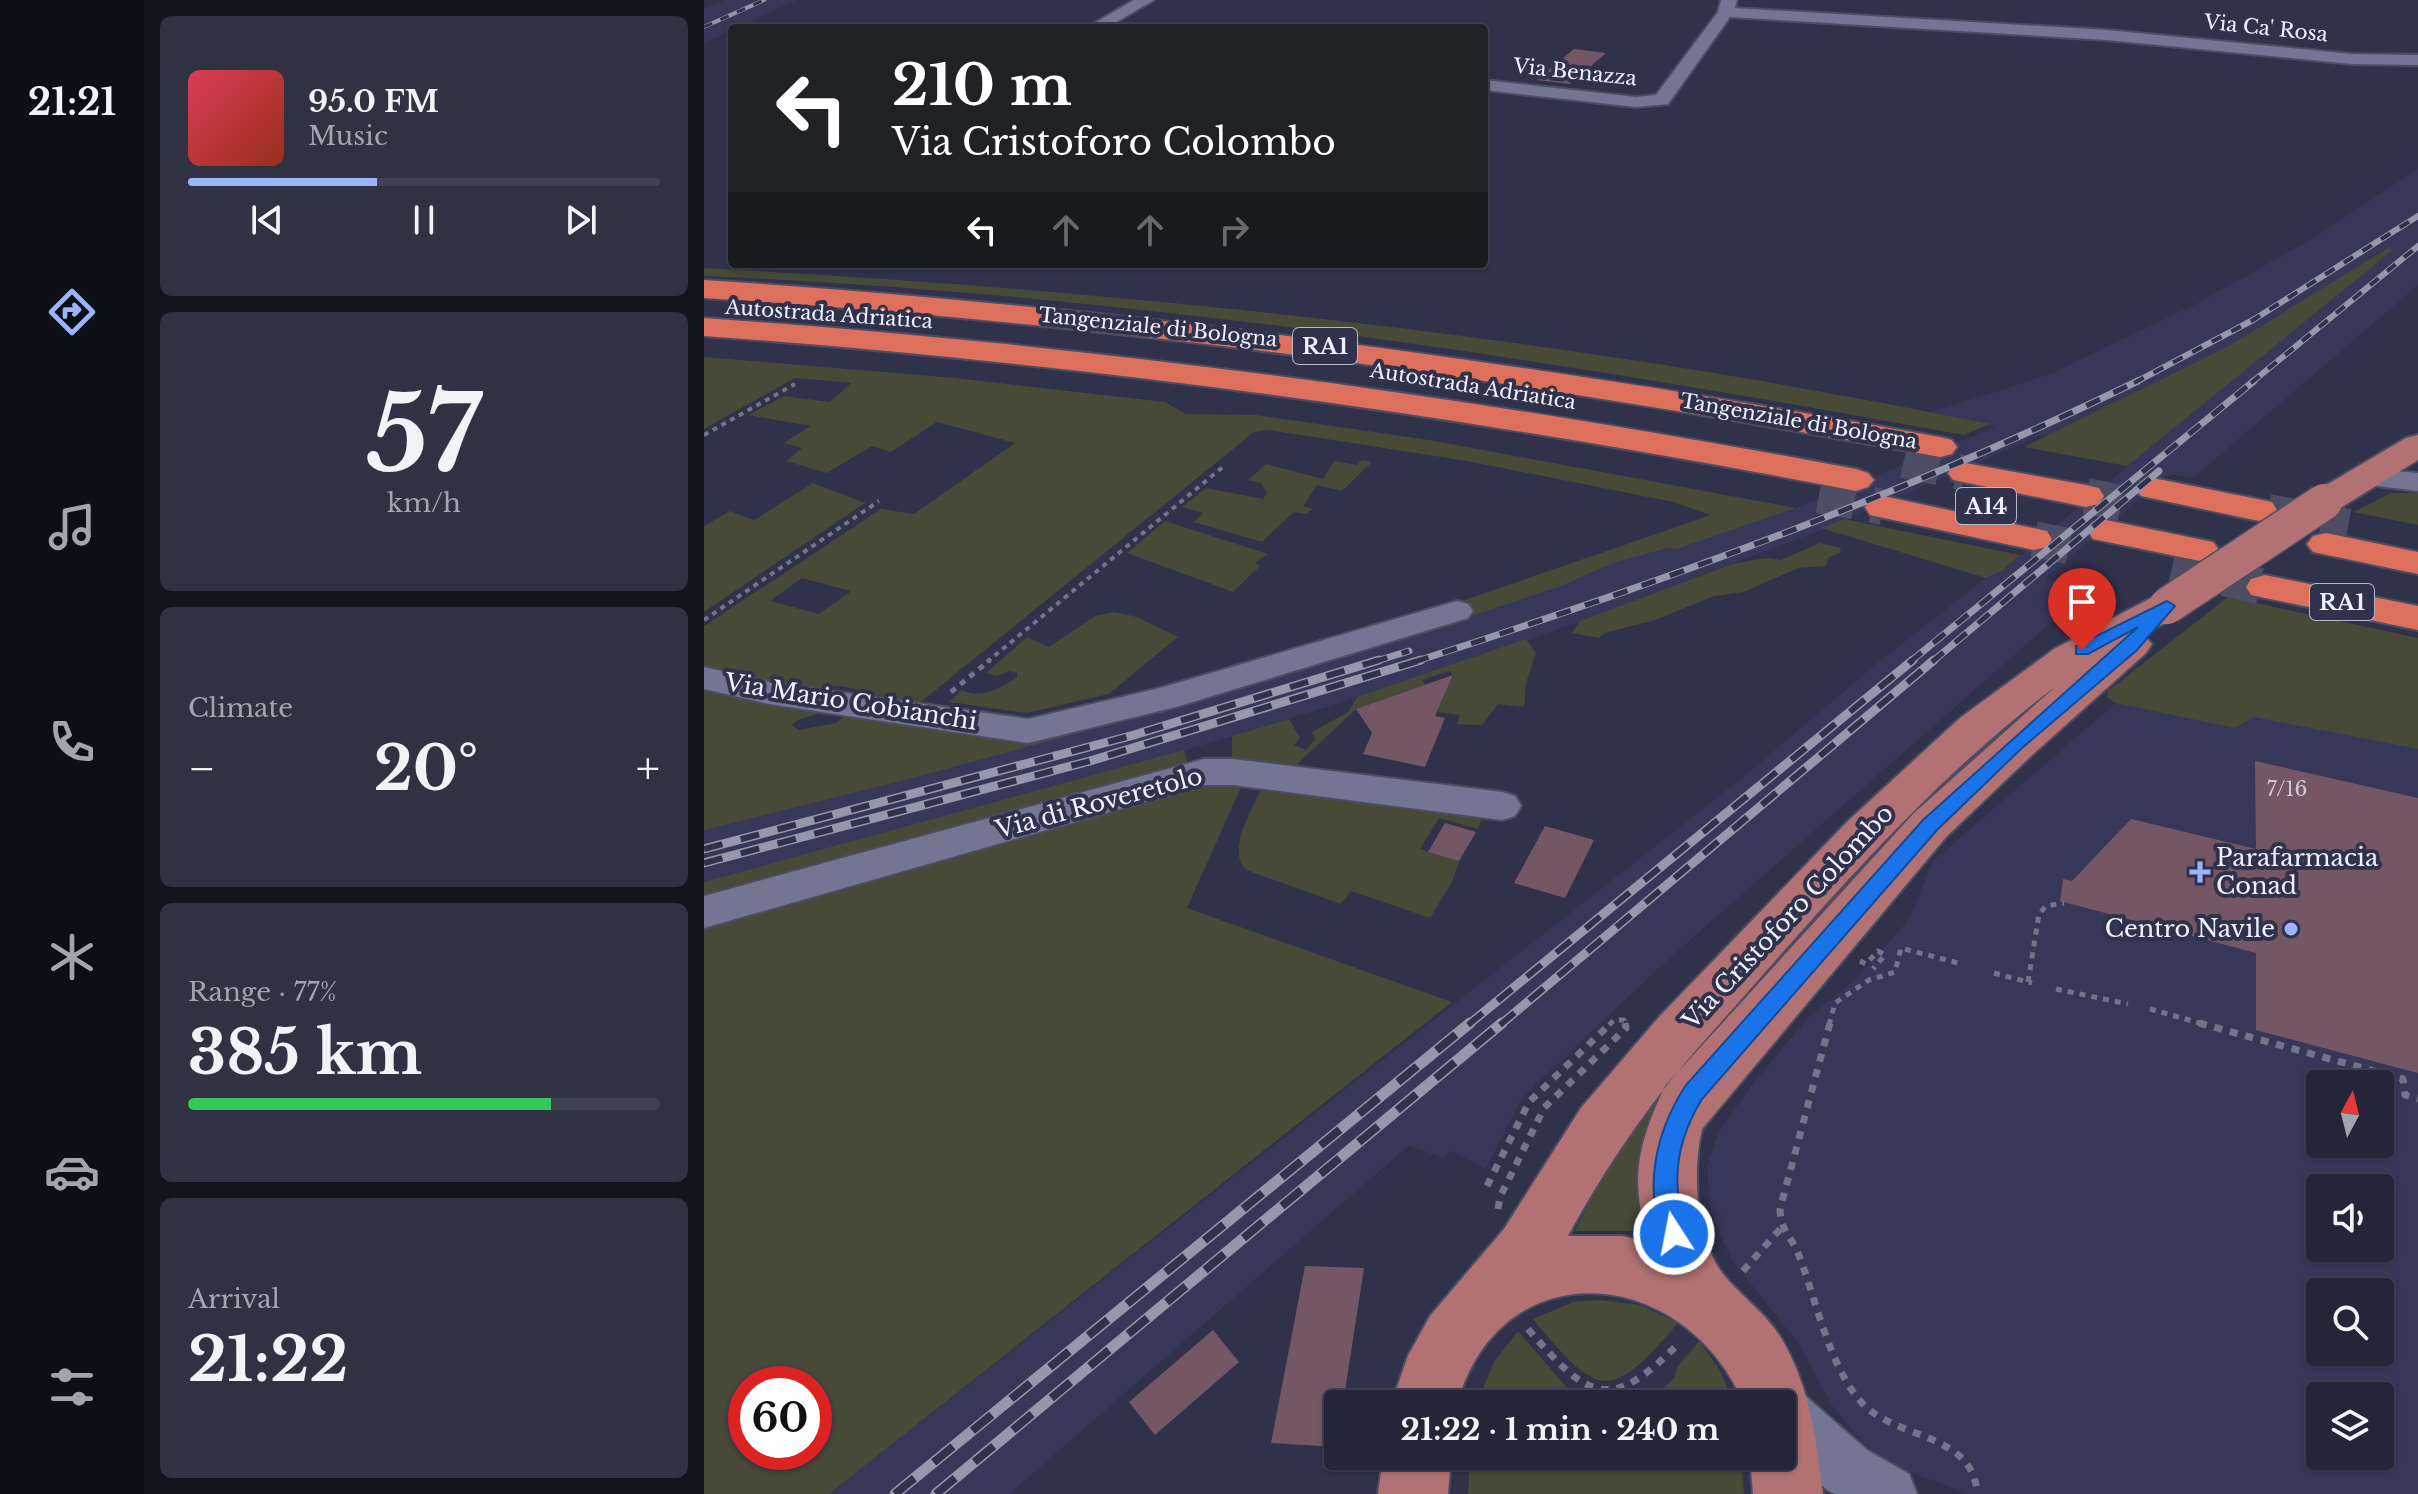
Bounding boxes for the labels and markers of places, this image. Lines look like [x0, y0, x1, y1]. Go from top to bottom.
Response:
pin [2048, 568, 2116, 650]
place label: Parafarmacia Conad [2216, 843, 2379, 900]
marker: Parafarmacia Conad [2191, 863, 2209, 881]
place label: Centro Navile [2105, 914, 2275, 943]
marker: Centro Navile [2282, 920, 2300, 938]

